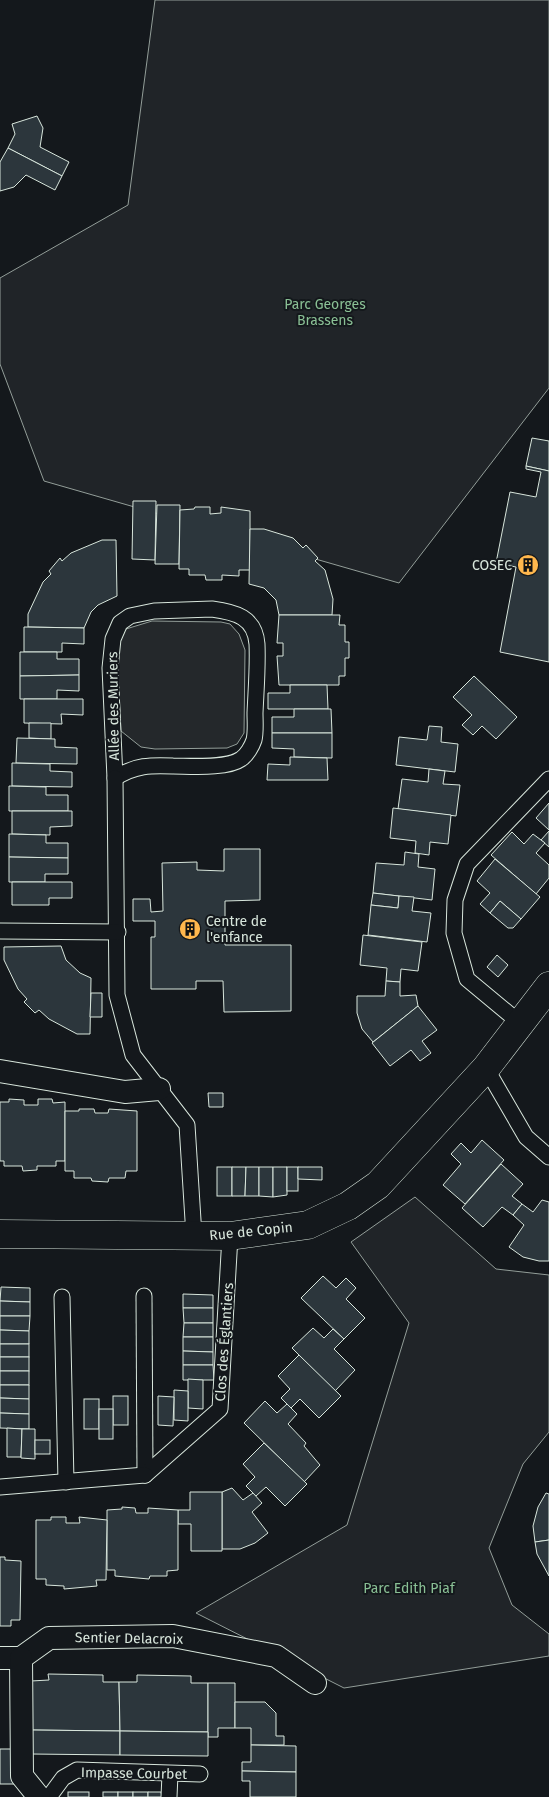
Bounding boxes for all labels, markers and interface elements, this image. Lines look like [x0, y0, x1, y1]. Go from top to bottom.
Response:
park label: Parc Georges Brassens [284, 296, 366, 329]
building icon: COSEC [516, 553, 540, 577]
place label: COSEC [472, 557, 512, 574]
street label: Allée des Muriers [104, 651, 123, 761]
place label: Centre de l'enfance [206, 913, 267, 946]
building icon: Centre de l'enfance [178, 917, 202, 941]
street label: Rue de Copin [208, 1219, 294, 1244]
street label: Clos des Églantiers [211, 1282, 237, 1402]
park label: Parc Edith Piaf [363, 1580, 456, 1597]
street label: Sentier Delacroix [75, 1629, 183, 1648]
street label: Impasse Courbet [81, 1764, 188, 1783]

